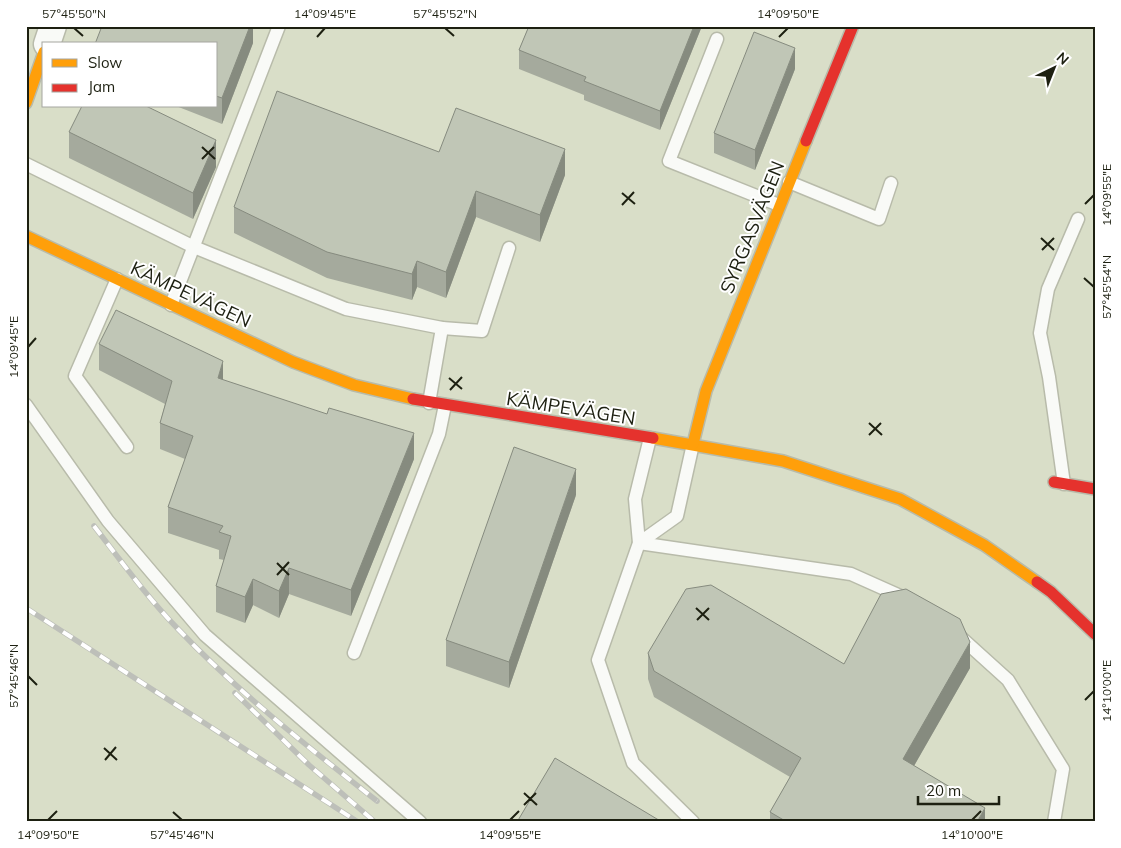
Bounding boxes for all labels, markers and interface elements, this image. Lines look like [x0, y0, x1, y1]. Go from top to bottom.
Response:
text: 57°45'50"N [42, 6, 106, 21]
text: 14°09'45"E [294, 6, 356, 21]
text: 57°45'52"N [413, 6, 477, 21]
text: 14°09'50"E [757, 6, 819, 21]
legend [42, 42, 218, 108]
north arrow [1028, 42, 1078, 92]
text: N [1053, 48, 1073, 69]
text: Slow [88, 53, 122, 72]
text: Jam [88, 77, 115, 96]
street label: SYRGASVÄGEN [714, 157, 790, 297]
text: 14°09'55"E [1099, 164, 1114, 226]
text: 57°45'54"N [1099, 255, 1114, 319]
street label: KÄMPEVÄGEN [127, 256, 255, 332]
text: 14°09'45"E [6, 316, 21, 378]
street label: KÄMPEVÄGEN [505, 386, 637, 430]
text: 57°45'46"N [6, 644, 21, 708]
text: 14°10'00"E [1099, 660, 1114, 722]
scale bar [918, 773, 1000, 805]
text: 20 m [926, 781, 961, 800]
text: 14°09'50"E [17, 827, 79, 842]
text: 57°45'46"N [150, 827, 214, 842]
text: 14°09'55"E [479, 827, 541, 842]
text: 14°10'00"E [941, 827, 1003, 842]

